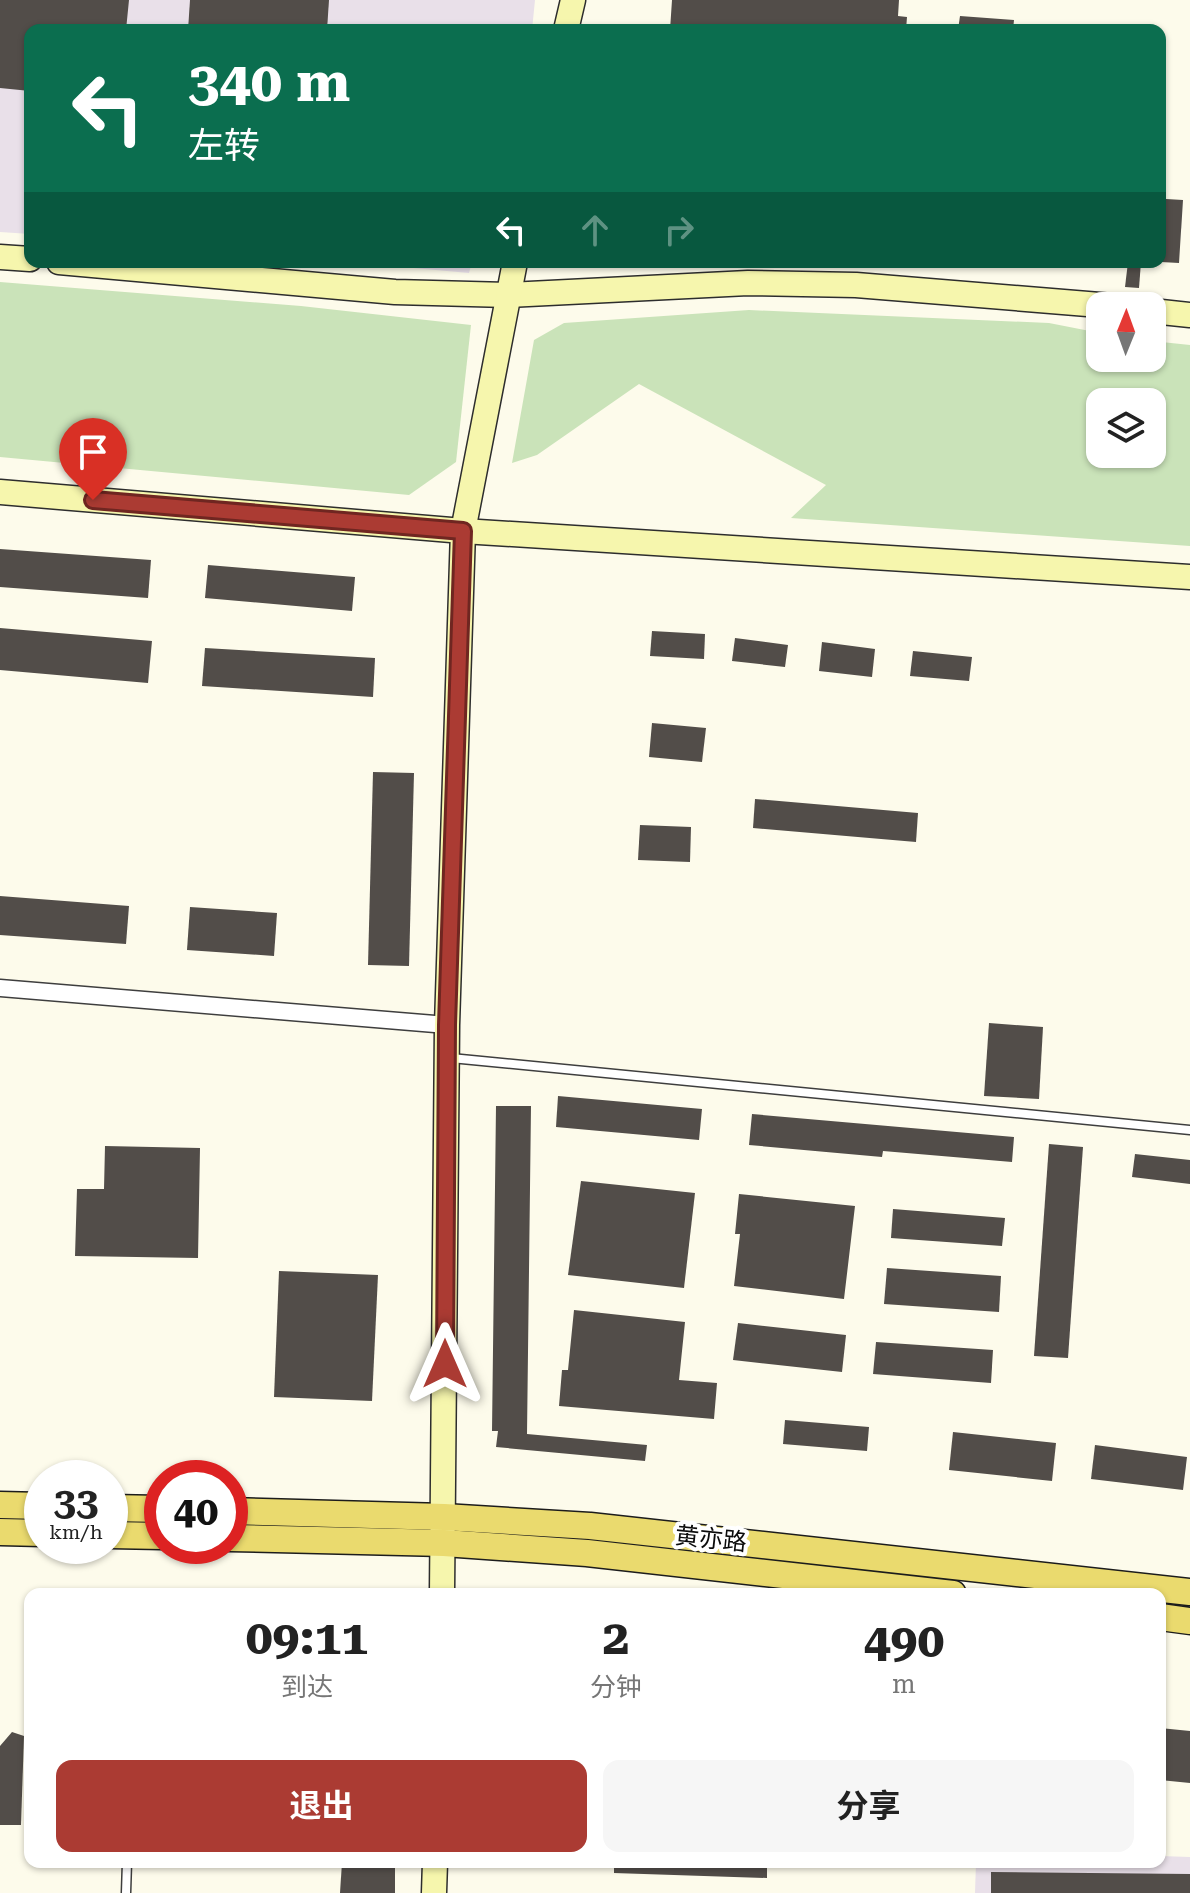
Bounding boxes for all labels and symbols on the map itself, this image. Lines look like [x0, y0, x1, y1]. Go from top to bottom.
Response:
north arrow [1086, 292, 1166, 372]
pin [59, 418, 127, 500]
position arrow [403, 1322, 487, 1406]
speed limit sign: 40 [144, 1460, 248, 1564]
street label: 黄亦路 [674, 1521, 748, 1557]

